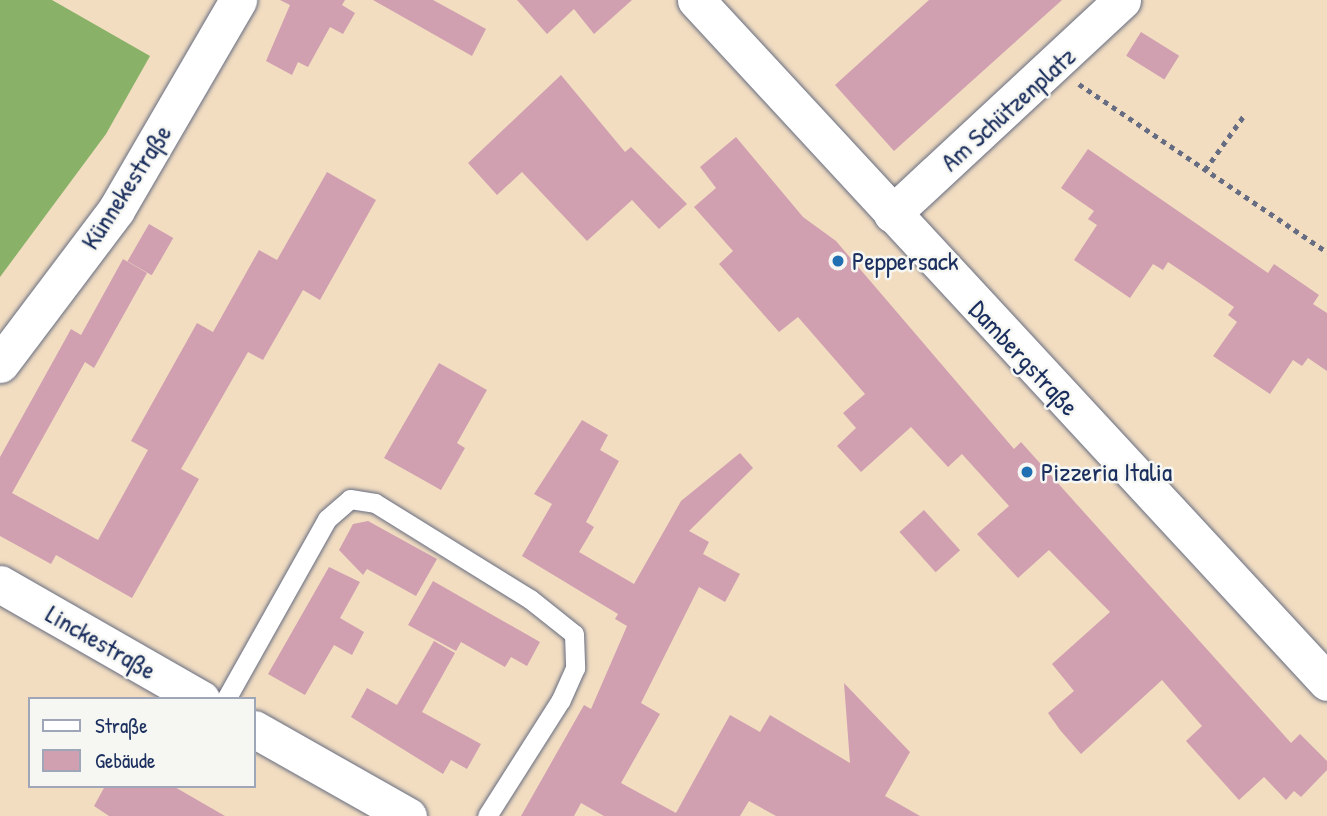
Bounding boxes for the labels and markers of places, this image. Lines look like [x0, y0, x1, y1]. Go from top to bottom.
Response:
place label: Peppersack [852, 245, 959, 277]
marker: Peppersack [830, 253, 846, 269]
place label: Pizzeria Italia [1041, 456, 1172, 488]
marker: Pizzeria Italia [1019, 464, 1035, 480]

